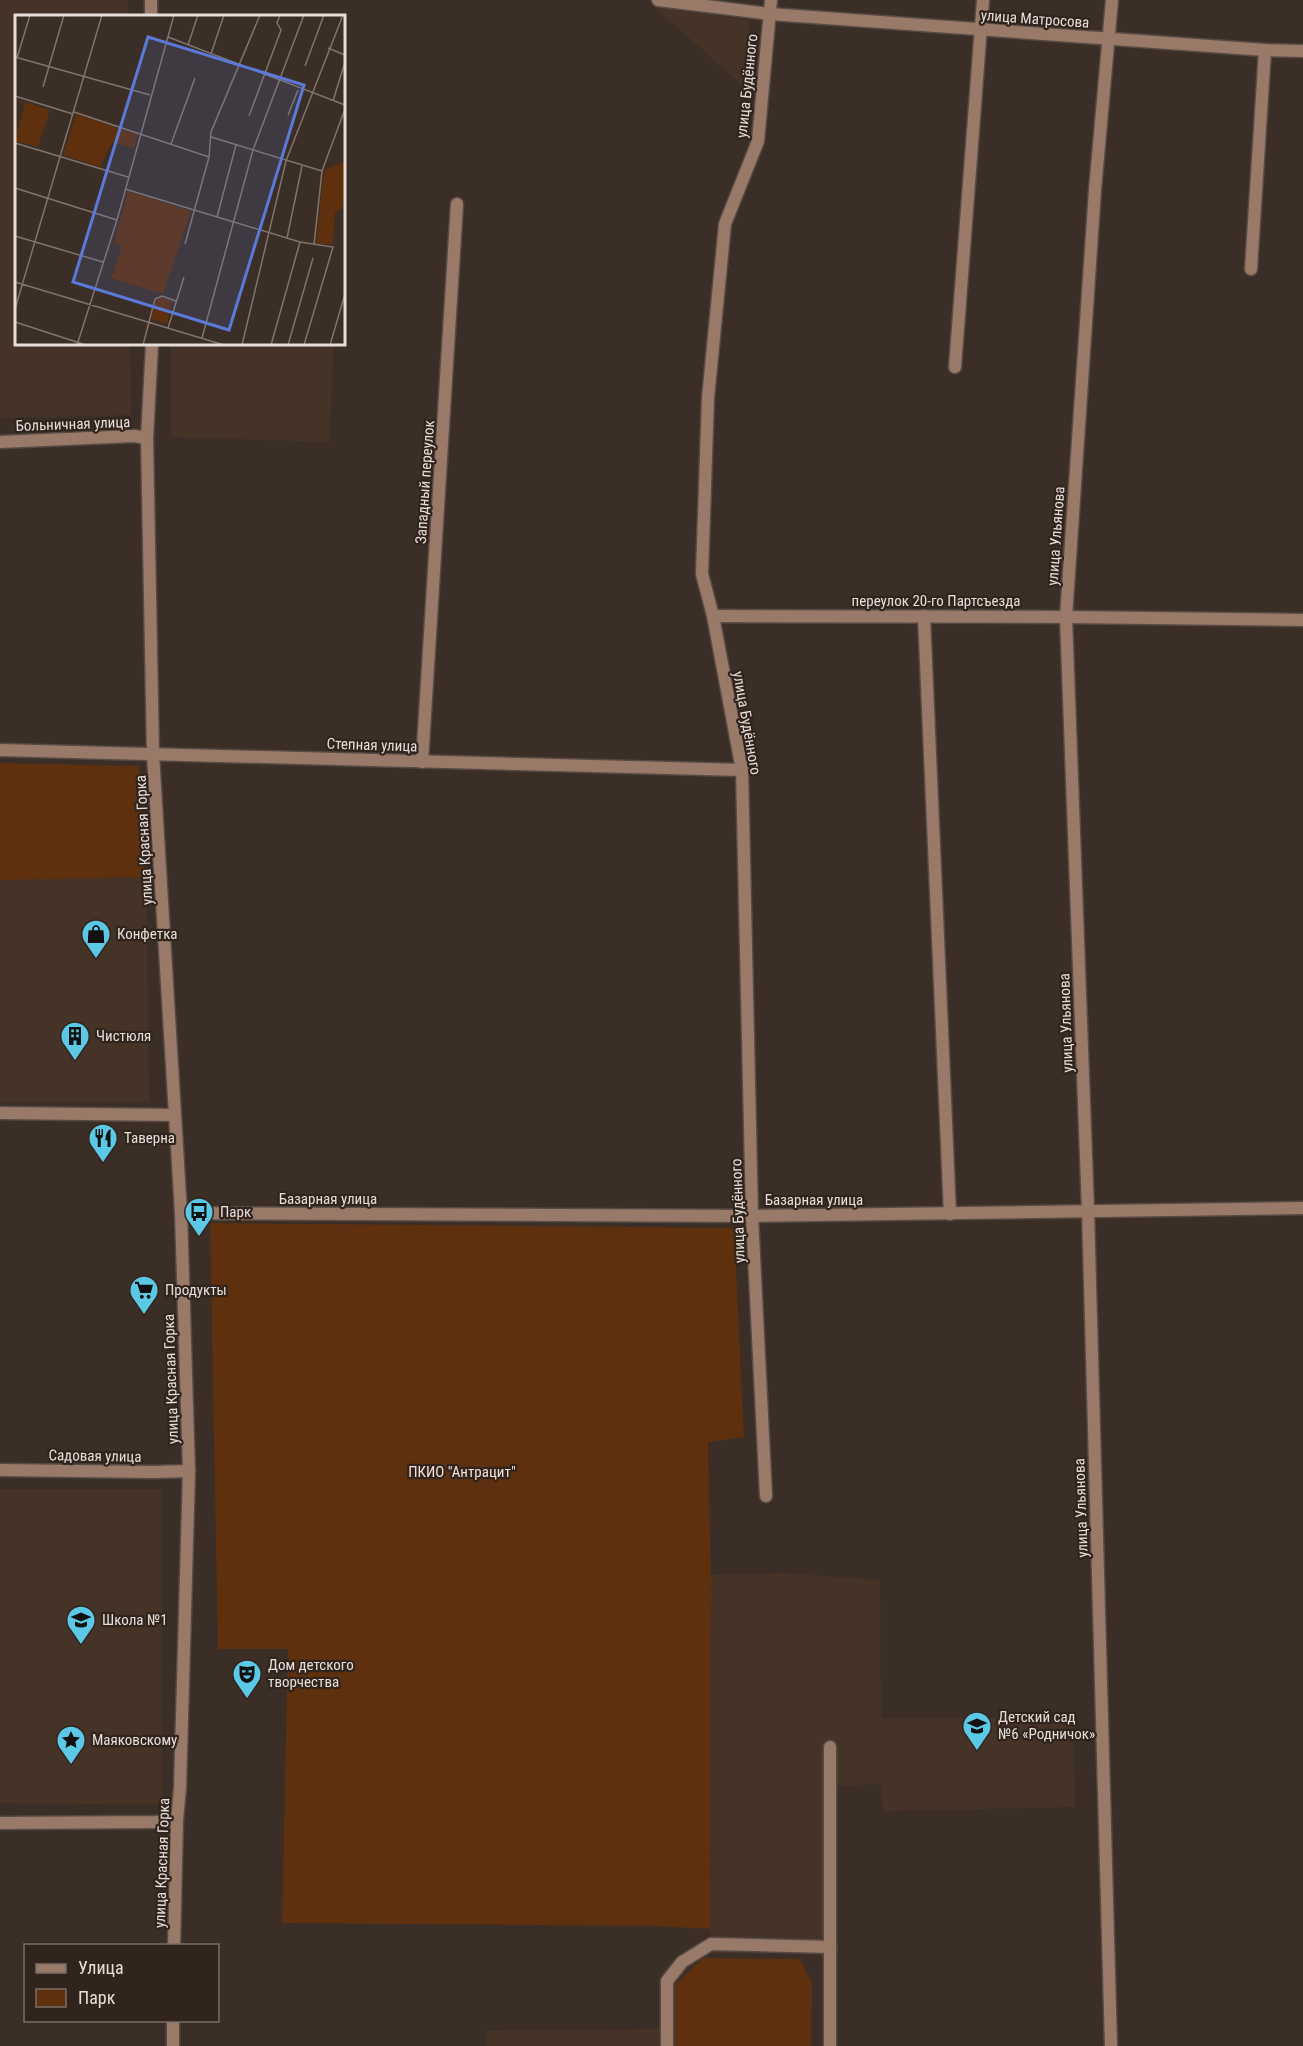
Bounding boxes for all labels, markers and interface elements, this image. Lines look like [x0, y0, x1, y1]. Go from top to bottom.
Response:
street label: улица Матросова [980, 6, 1090, 32]
inset map [15, 15, 345, 345]
street label: улица Будённого [733, 33, 761, 139]
street label: Больничная улица [15, 413, 131, 435]
street label: Западный переулок [412, 419, 438, 545]
street label: улица Ульянова [1044, 486, 1068, 586]
street label: переулок 20-го Партсъезда [852, 592, 1020, 610]
street label: улица Будённого [729, 670, 765, 776]
street label: Степная улица [326, 734, 418, 756]
street label: улица Красная Горка [132, 774, 156, 906]
shop icon: Конфетка [80, 918, 112, 960]
place label: Конфетка [117, 925, 178, 943]
street label: улица Ульянова [1055, 973, 1077, 1073]
building icon: Чистюля [59, 1020, 91, 1062]
place label: Чистюля [96, 1027, 151, 1045]
restaurant icon: Таверна [87, 1122, 119, 1164]
place label: Таверна [124, 1129, 175, 1147]
street label: улица Будённого [727, 1158, 749, 1264]
street label: Базарная улица [279, 1190, 377, 1208]
street label: Базарная улица [765, 1191, 863, 1209]
bus stop icon: Парк [183, 1196, 215, 1238]
place label: Парк [220, 1203, 251, 1221]
supermarket icon: Продукты [128, 1274, 160, 1316]
place label: Продукты [165, 1281, 227, 1299]
street label: улица Красная Горка [160, 1314, 182, 1444]
street label: Садовая улица [48, 1446, 142, 1466]
street label: улица Ульянова [1070, 1458, 1092, 1558]
park label: ПКИО "Антрацит" [408, 1463, 516, 1481]
school or university icon: Школа №1 [65, 1604, 97, 1646]
place label: Школа №1 [102, 1611, 168, 1629]
place label: Дом детского творчества [268, 1656, 354, 1691]
theatre icon: Дом детского творчества [231, 1658, 263, 1700]
place label: Детский сад №6 «Родничок» [998, 1708, 1095, 1743]
school or university icon: Детский сад №6 «Родничок» [961, 1710, 993, 1752]
place icon: Маяковскому [55, 1724, 87, 1766]
place label: Маяковскому [92, 1731, 177, 1749]
street label: улица Красная Горка [151, 1798, 173, 1928]
legend [24, 1944, 219, 2022]
text: Улица [78, 1957, 124, 1978]
text: Парк [78, 1987, 116, 2008]

